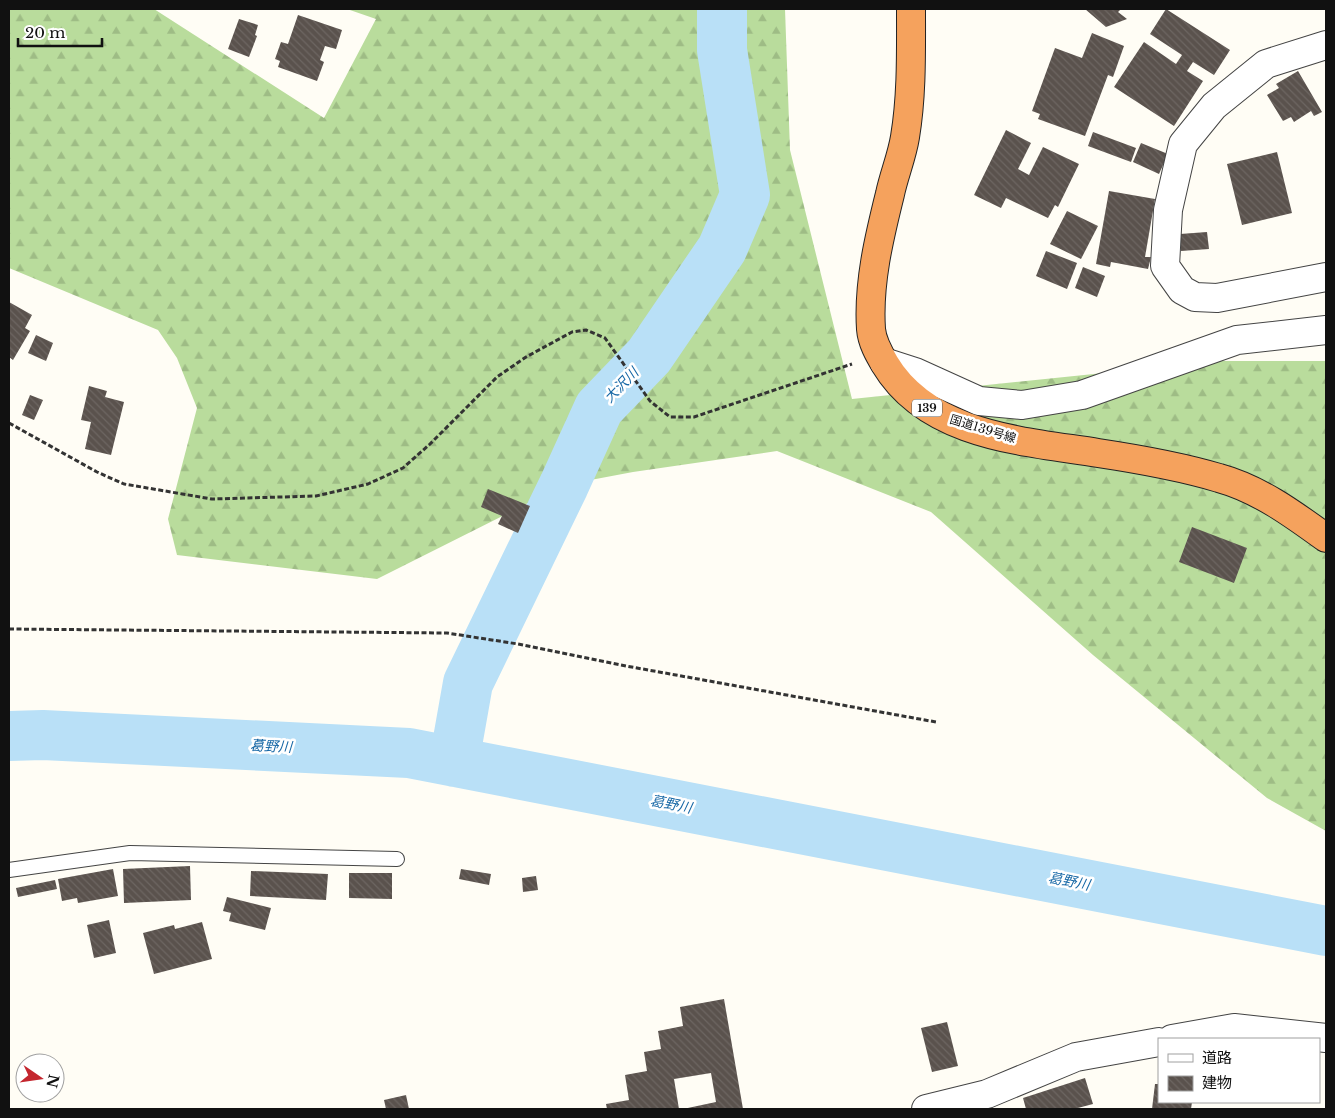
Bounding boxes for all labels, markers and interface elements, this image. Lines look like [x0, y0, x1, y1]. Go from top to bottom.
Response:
scale bar [18, 15, 101, 47]
text: 20 m [25, 23, 65, 42]
water label: 大沢川 [600, 362, 643, 406]
road number: 139 [912, 399, 942, 416]
street label: 国道139号線 [948, 411, 1018, 446]
water label: 葛野川 [250, 736, 294, 756]
water label: 葛野川 [649, 791, 695, 817]
water label: 葛野川 [1047, 868, 1093, 894]
legend [1158, 1038, 1320, 1103]
text: 道路 [1202, 1048, 1232, 1067]
north arrow [15, 1053, 65, 1103]
text: N [42, 1072, 63, 1089]
text: 建物 [1202, 1073, 1232, 1092]

